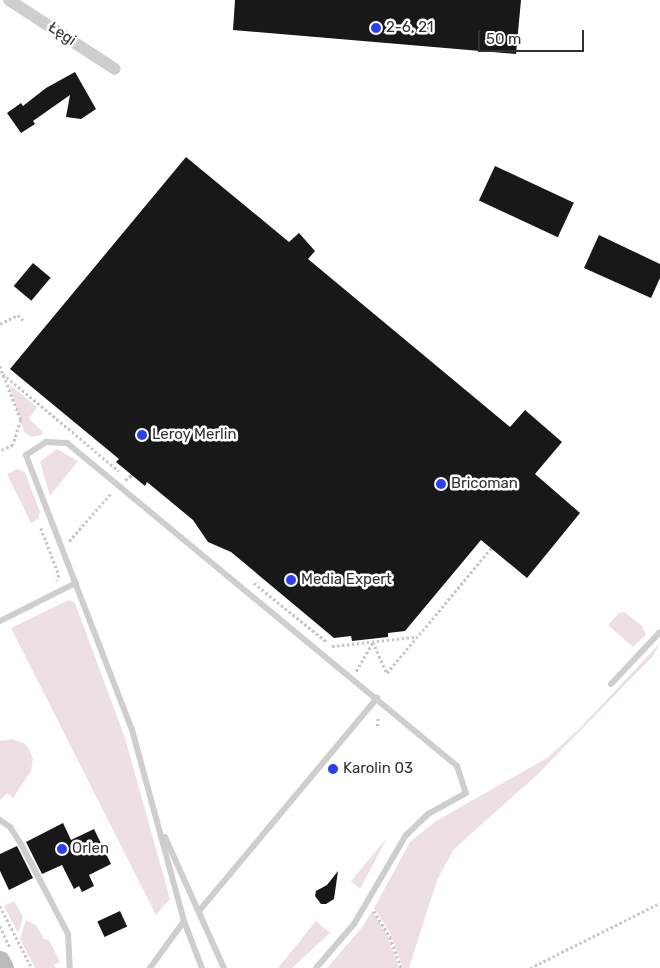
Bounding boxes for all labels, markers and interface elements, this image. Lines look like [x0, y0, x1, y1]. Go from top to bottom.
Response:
street label: Łęgi [45, 18, 79, 50]
place label: 2-6, 21 [386, 19, 433, 37]
scale bar [480, 20, 586, 52]
marker: 2-6, 21 [370, 22, 382, 34]
text: 50 m [486, 30, 521, 48]
place label: Leroy Merlin [152, 426, 237, 444]
marker: Leroy Merlin [136, 429, 148, 441]
place label: Bricoman [451, 475, 518, 493]
marker: Bricoman [435, 478, 447, 490]
place label: Media Expert [301, 571, 392, 589]
marker: Media Expert [285, 574, 297, 586]
place label: Karolin 03 [343, 760, 413, 778]
marker: Karolin 03 [327, 763, 339, 775]
place label: Orlen [72, 840, 109, 858]
marker: Orlen [56, 843, 68, 855]

